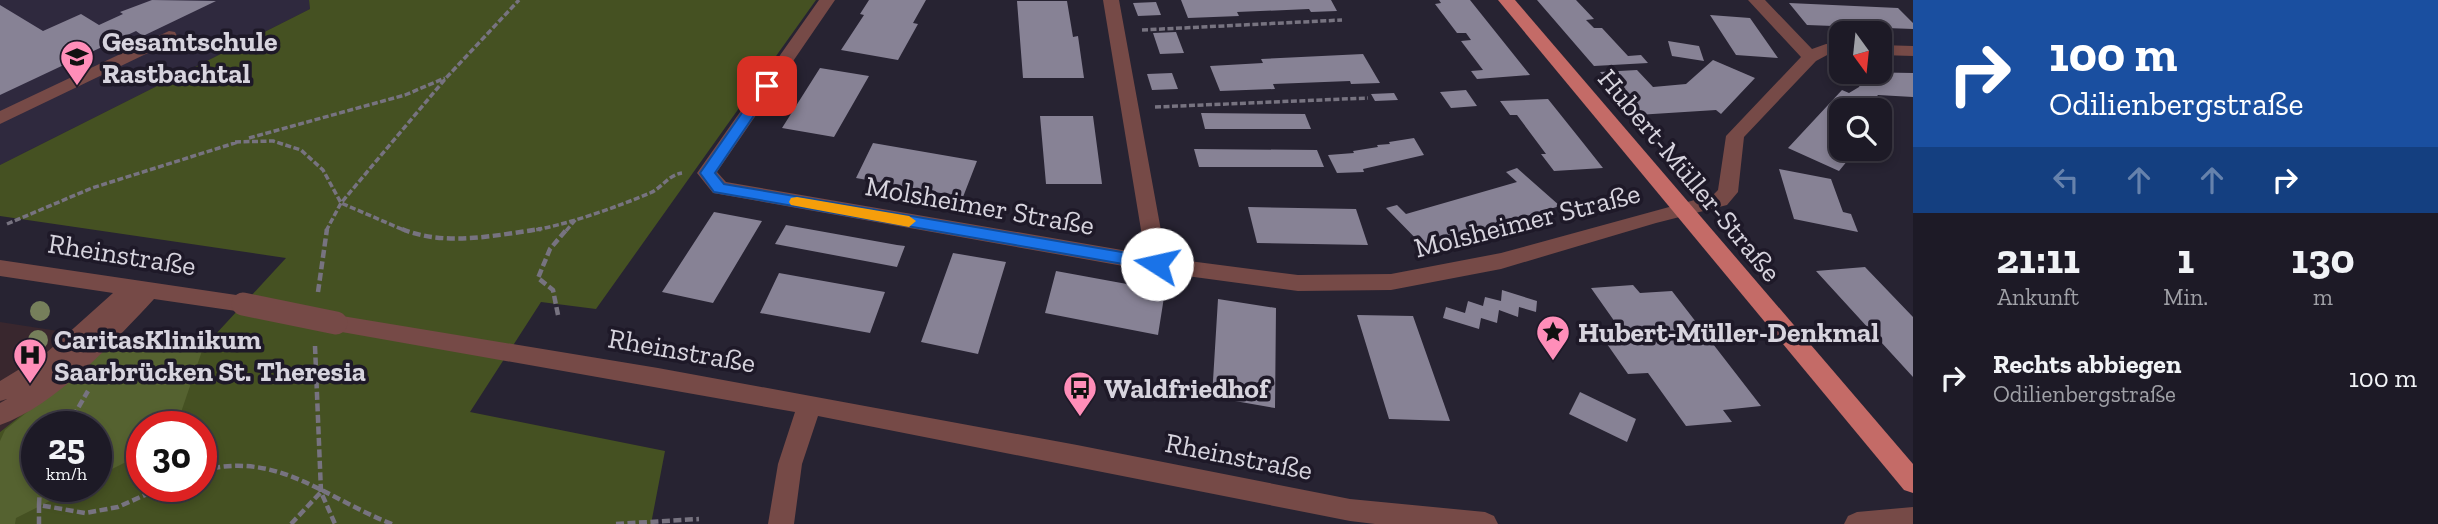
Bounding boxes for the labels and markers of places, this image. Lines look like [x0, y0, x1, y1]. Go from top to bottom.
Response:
place label: Gesamtschule Rastbachtal [102, 25, 278, 90]
school or university icon: Gesamtschule Rastbachtal [58, 38, 96, 87]
pin [737, 56, 797, 116]
place icon: Hubert-Müller-Denkmal [1534, 313, 1572, 362]
place label: Hubert-Müller-Denkmal [1578, 316, 1879, 349]
place label: CaritasKlinikum Saarbrücken St. Theresia [54, 323, 366, 388]
hospital icon: CaritasKlinikum Saarbrücken St. Theresia [11, 336, 49, 385]
bus stop icon: Waldfriedhof [1061, 369, 1099, 418]
place label: Waldfriedhof [1104, 372, 1271, 405]

